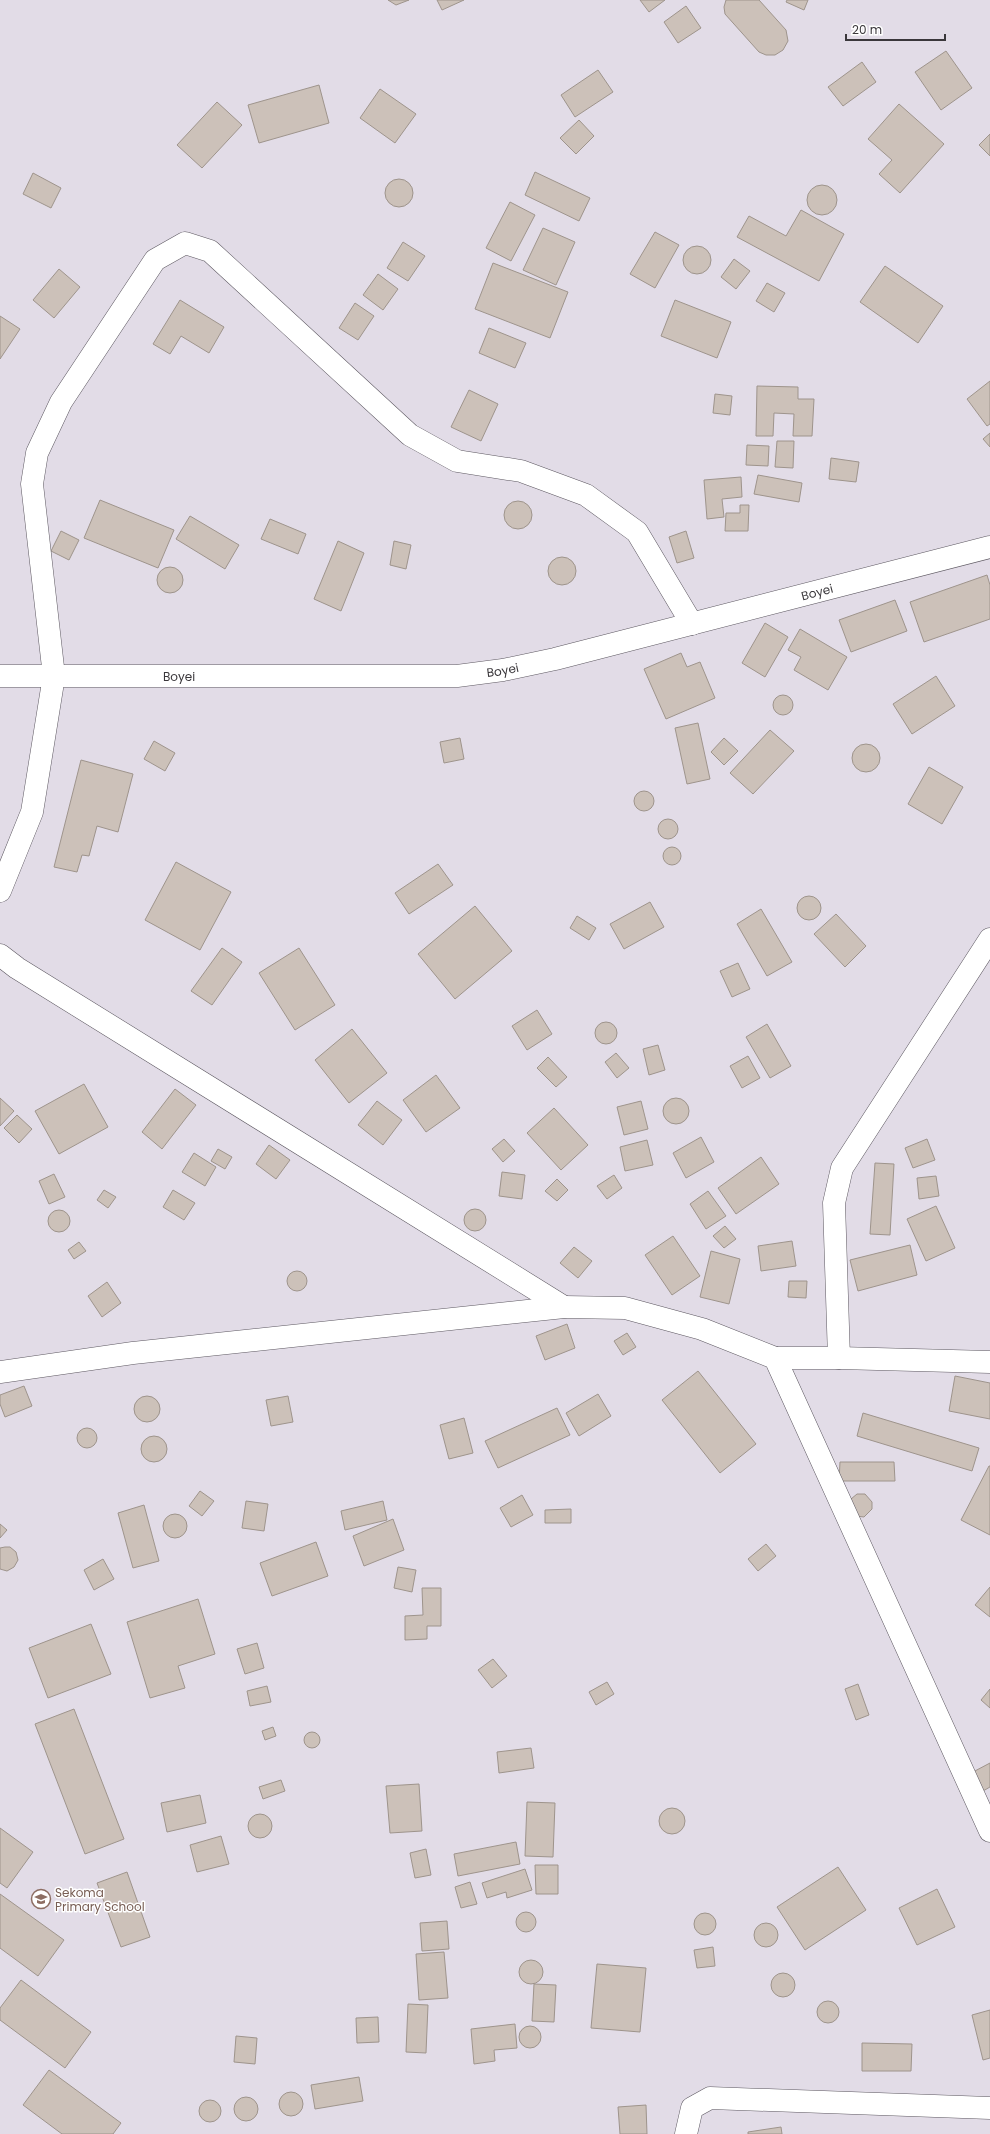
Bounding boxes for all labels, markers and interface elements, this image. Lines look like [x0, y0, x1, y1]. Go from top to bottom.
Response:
scale bar [846, 16, 945, 42]
text: 20 m [852, 21, 882, 38]
street label: Boyei [799, 579, 835, 604]
street label: Boyei [486, 658, 520, 681]
street label: Boyei [163, 668, 195, 685]
place label: Sekoma Primary School [55, 1884, 145, 1915]
school or university icon: Sekoma Primary School [30, 1888, 52, 1910]

